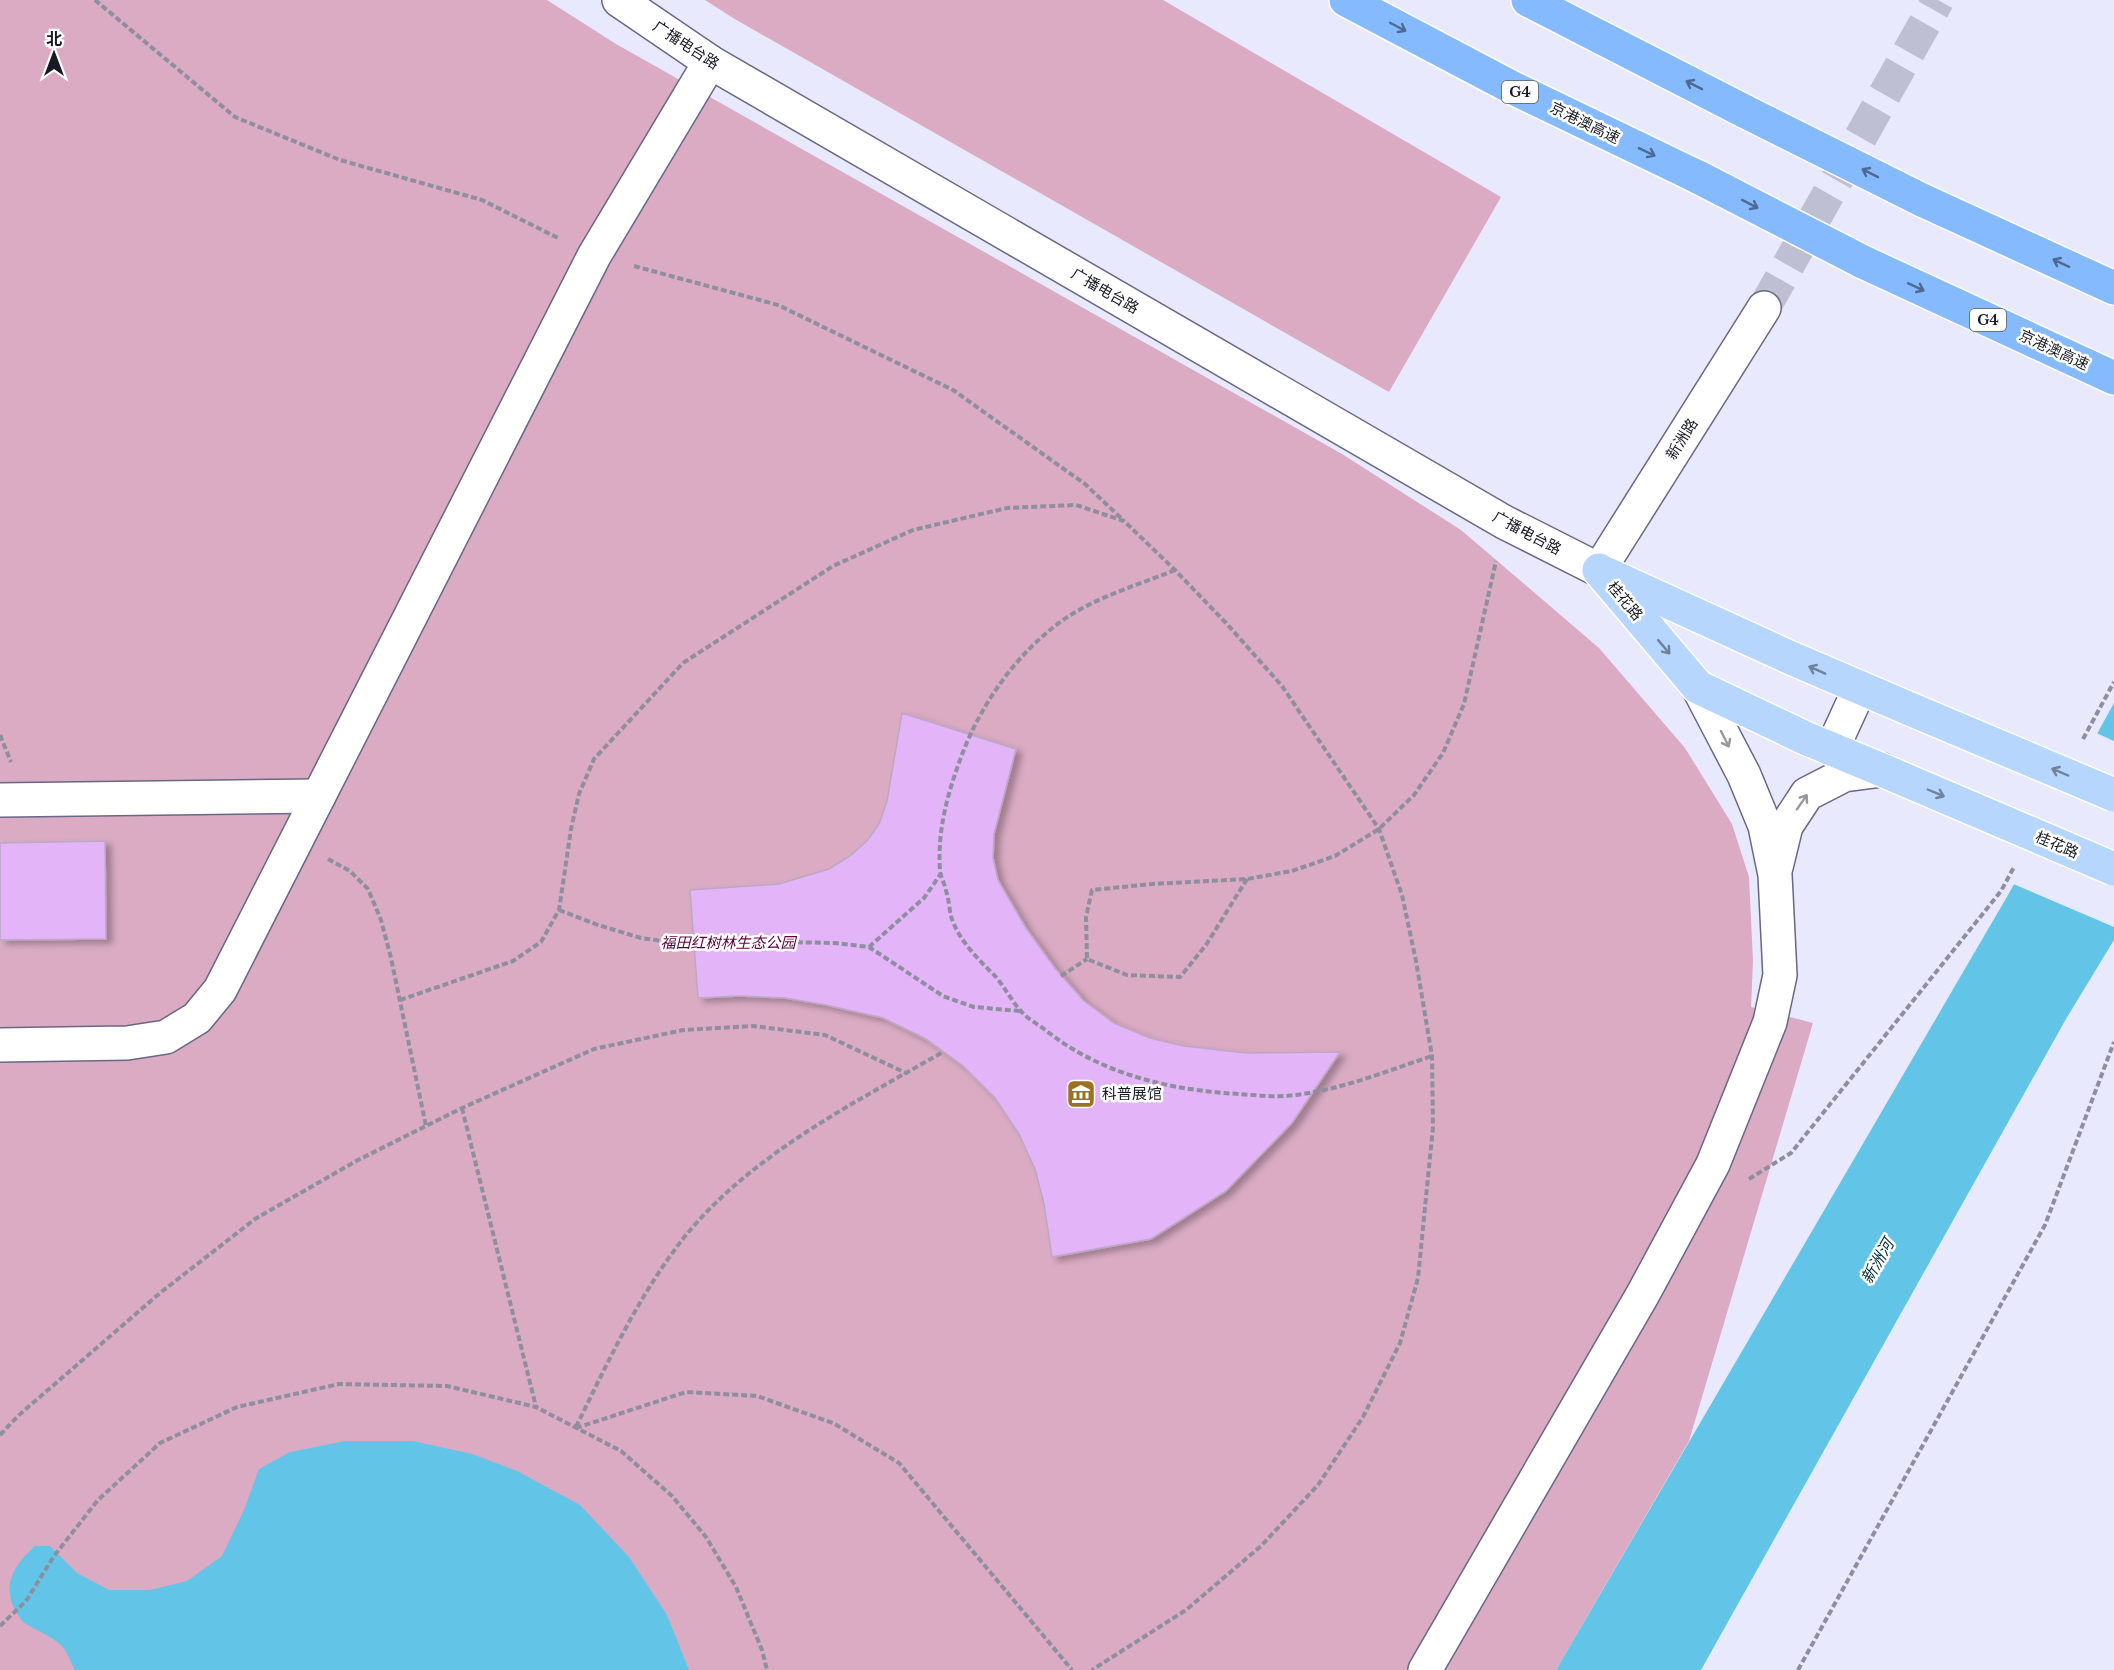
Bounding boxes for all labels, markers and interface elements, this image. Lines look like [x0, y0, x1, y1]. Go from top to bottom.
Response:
street label: 广播电台路 [650, 16, 723, 73]
one-way arrow [1388, 22, 1406, 33]
north arrow [24, 24, 84, 84]
text: 北 [46, 29, 62, 49]
one-way arrow [1686, 79, 1703, 91]
road number: G4 [1502, 81, 1538, 103]
street label: 京港澳高速 [1547, 98, 1623, 148]
one-way arrow [1637, 147, 1655, 159]
one-way arrow [1861, 167, 1879, 179]
one-way arrow [1741, 198, 1758, 210]
one-way arrow [2052, 257, 2070, 269]
street label: 广播电台路 [1068, 264, 1142, 318]
one-way arrow [1907, 281, 1925, 293]
road number: G4 [1970, 309, 2006, 331]
street label: 京港澳高速 [2016, 325, 2092, 374]
street label: 新洲路 [1662, 415, 1702, 463]
street label: 广播电台路 [1490, 507, 1565, 559]
street label: 桂花路 [1604, 577, 1647, 624]
one-way arrow [1657, 639, 1671, 654]
one-way arrow [1809, 664, 1827, 675]
one-way arrow [1719, 729, 1731, 747]
one-way arrow [2051, 766, 2070, 777]
one-way arrow [1926, 788, 1944, 799]
one-way arrow [1796, 794, 1808, 810]
street label: 桂花路 [2033, 827, 2082, 862]
park label: 福田红树林生态公园 [660, 933, 797, 952]
museum icon: 科普展馆 [1065, 1078, 1097, 1110]
place label: 科普展馆 [1102, 1084, 1162, 1103]
water label: 新洲河 [1856, 1233, 1899, 1287]

